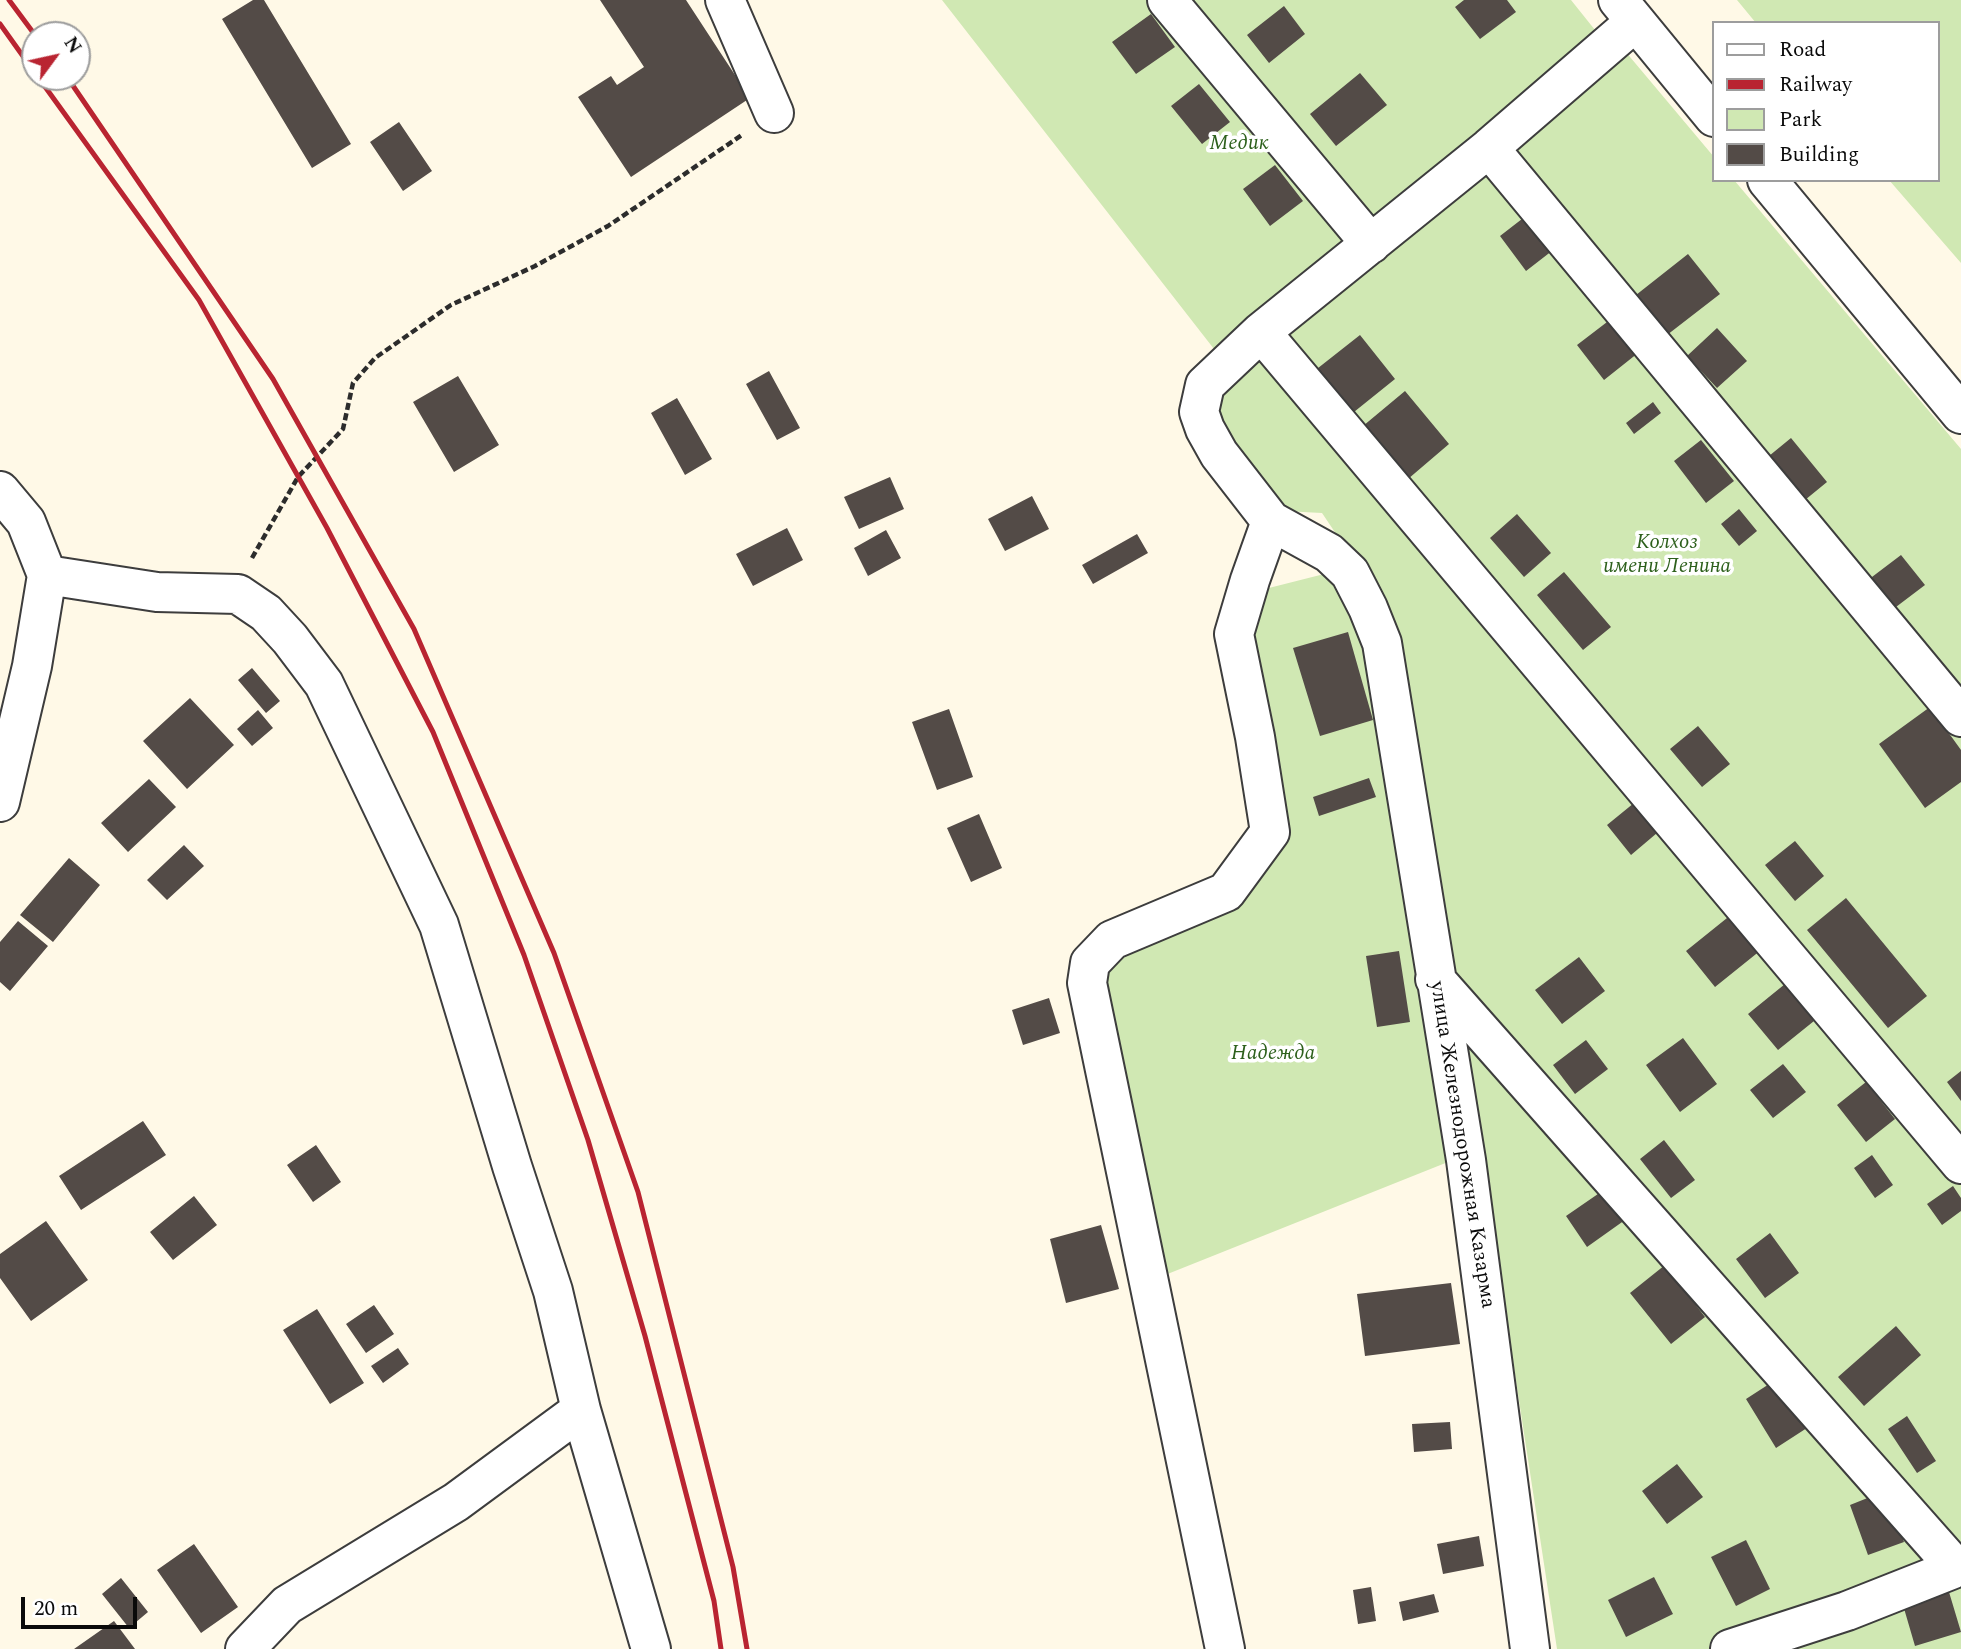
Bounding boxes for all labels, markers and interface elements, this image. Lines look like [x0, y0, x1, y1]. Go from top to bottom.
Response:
north arrow [21, 21, 91, 91]
legend [1713, 21, 1940, 182]
text: N [56, 31, 89, 60]
text: Road [1779, 34, 1826, 66]
text: Railway [1779, 69, 1852, 101]
text: Park [1779, 104, 1822, 136]
park label: Медик [1209, 132, 1269, 158]
text: Building [1779, 139, 1859, 171]
park label: Колхоз имени Ленина [1603, 531, 1731, 581]
street label: улица Железнодорожная Казарма [1423, 980, 1499, 1310]
park label: Надежда [1231, 1042, 1315, 1068]
scale bar [24, 1582, 140, 1626]
text: 20 m [34, 1593, 78, 1625]

